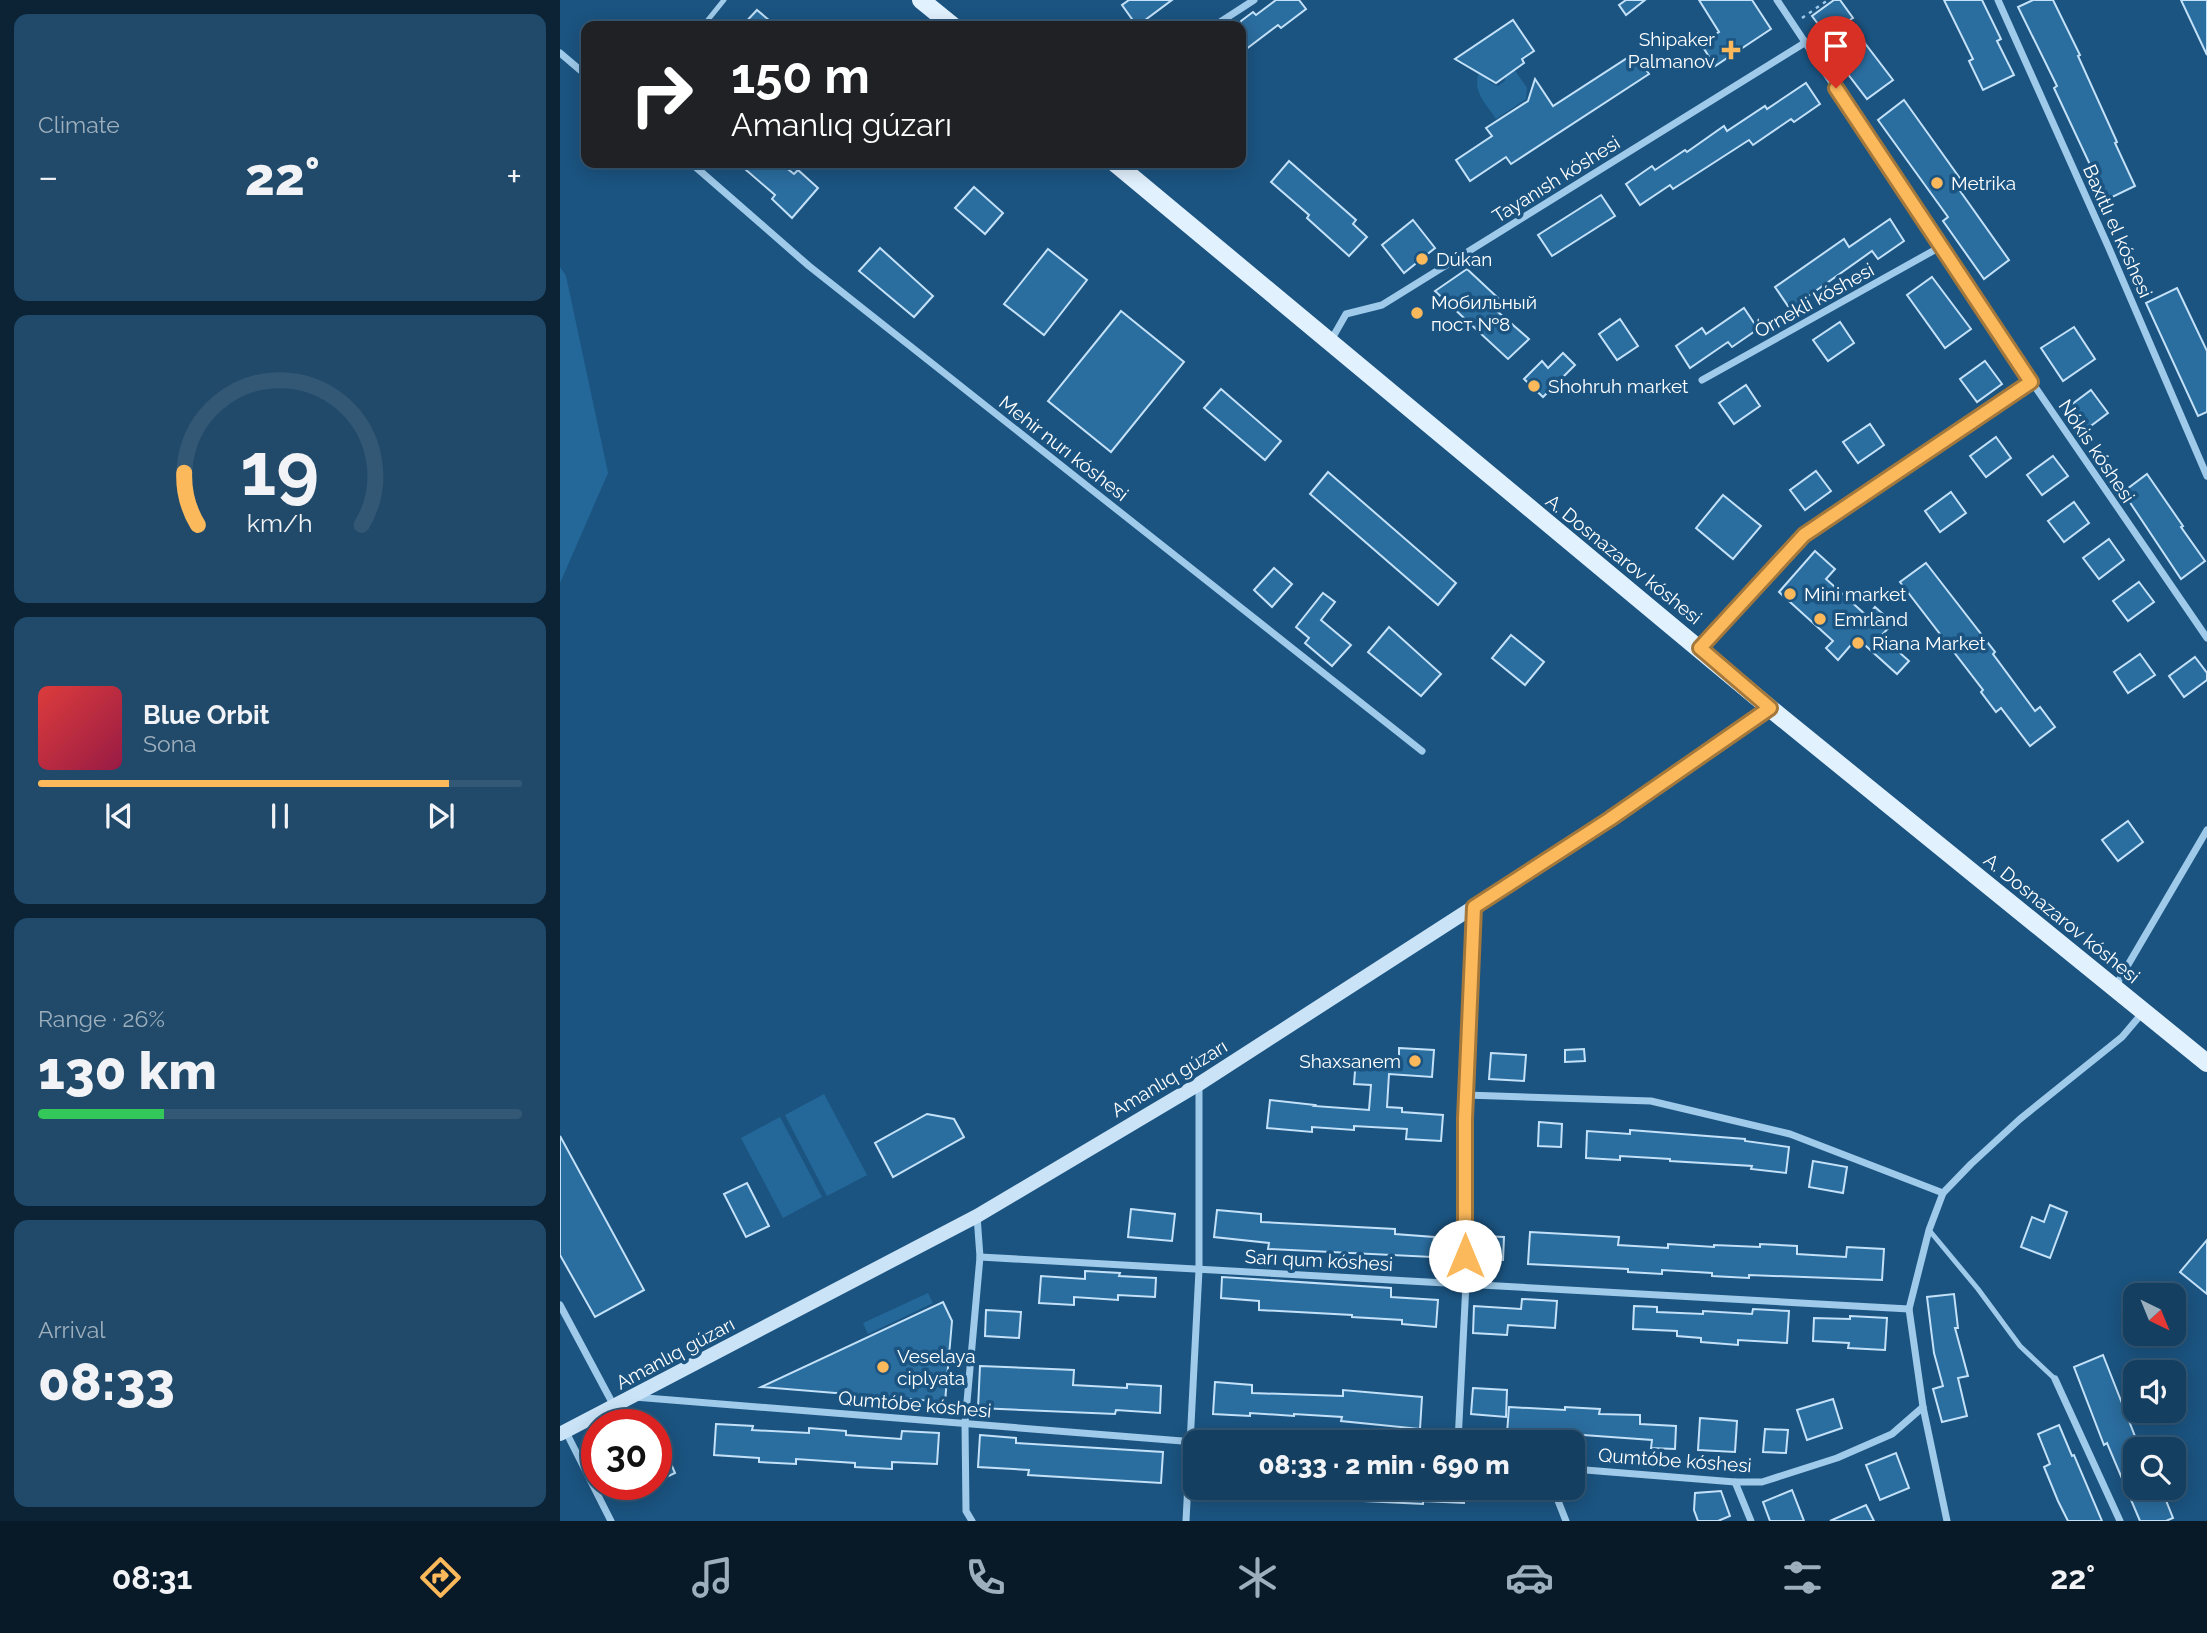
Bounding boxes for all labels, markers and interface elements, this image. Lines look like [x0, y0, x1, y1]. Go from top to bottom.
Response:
pin [1806, 16, 1866, 88]
icon: arrive [1817, 27, 1855, 65]
place label: Shipaker Palmanov [1628, 28, 1715, 72]
marker: Shipaker Palmanov [1721, 40, 1741, 60]
text: 150 m [731, 47, 870, 104]
icon: right [616, 49, 707, 140]
text: Amanlıq gúzarı [731, 106, 952, 143]
text: Climate [38, 111, 120, 138]
street label: Tayanısh kóshesi [1488, 131, 1624, 227]
text: 22° [245, 146, 320, 207]
text: − [38, 154, 58, 199]
text: + [506, 154, 522, 199]
street label: Baxıtlı el kóshesi [2079, 161, 2157, 301]
place label: Metrika [1951, 172, 2016, 194]
marker: Metrika [1929, 175, 1945, 191]
place label: Dúkan [1436, 248, 1492, 270]
marker: Dúkan [1414, 251, 1430, 267]
street label: Órnekli kóshesi [1751, 258, 1877, 342]
place label: Мобильный пост №8 [1431, 291, 1537, 335]
marker: Мобильный пост №8 [1409, 305, 1425, 321]
place label: Shohruh market [1548, 375, 1689, 397]
marker: Shohruh market [1526, 378, 1542, 394]
street label: Mehir nurı kóshesi [995, 391, 1133, 505]
street label: Nókis kóshesi [2054, 395, 2140, 507]
text: 19 [241, 428, 319, 513]
street label: A. Dosnazarov kóshesi [1542, 489, 1706, 629]
text: km/h [247, 508, 313, 538]
place label: Mini market [1804, 583, 1907, 605]
marker: Mini market [1782, 586, 1798, 602]
place label: Emrland [1834, 608, 1908, 630]
marker: Emrland [1812, 611, 1828, 627]
place label: Riana Market [1872, 632, 1986, 654]
marker: Riana Market [1850, 635, 1866, 651]
text: Blue Orbit [143, 700, 270, 730]
text: Sona [143, 730, 197, 757]
icon: previous [100, 797, 138, 835]
icon: pause [261, 797, 299, 835]
icon: next [422, 797, 460, 835]
street label: A. Dosnazarov kóshesi [1980, 848, 2144, 988]
text: Range · 26% [38, 1005, 165, 1032]
street label: Amanlıq gúzarı [1107, 1035, 1231, 1121]
text: 130 km [38, 1040, 217, 1101]
place label: Shaxsanem [1299, 1050, 1401, 1072]
marker: Shaxsanem [1407, 1053, 1423, 1069]
position arrow [1428, 1219, 1502, 1293]
street label: Sarı qum kóshesi [1244, 1245, 1394, 1275]
north arrow [2123, 1283, 2186, 1346]
map controls [2123, 1283, 2186, 1500]
street label: Amanlıq gúzarı [612, 1312, 738, 1394]
text: Arrival [38, 1316, 105, 1343]
place label: Veselaya ciplyata [897, 1345, 976, 1389]
text: 08:33 [38, 1351, 175, 1412]
marker: Veselaya ciplyata [875, 1359, 891, 1375]
button: sound [2123, 1360, 2186, 1423]
street label: Qumtóbe kóshesi [837, 1386, 993, 1422]
speed limit sign: 30 [581, 1409, 672, 1500]
button: search [2123, 1437, 2186, 1500]
street label: Qumtóbe kóshesi [1598, 1444, 1752, 1476]
text: 08:33 · 2 min · 690 m [1259, 1450, 1509, 1480]
icon: directions [416, 1553, 465, 1602]
icon: music [688, 1553, 737, 1602]
icon: phone [961, 1553, 1010, 1602]
icon: climate [1233, 1553, 1282, 1602]
icon: car [1505, 1553, 1554, 1602]
icon: filters [1778, 1553, 1827, 1602]
text: 08:31 [112, 1559, 192, 1596]
text: 22° [2050, 1559, 2095, 1596]

